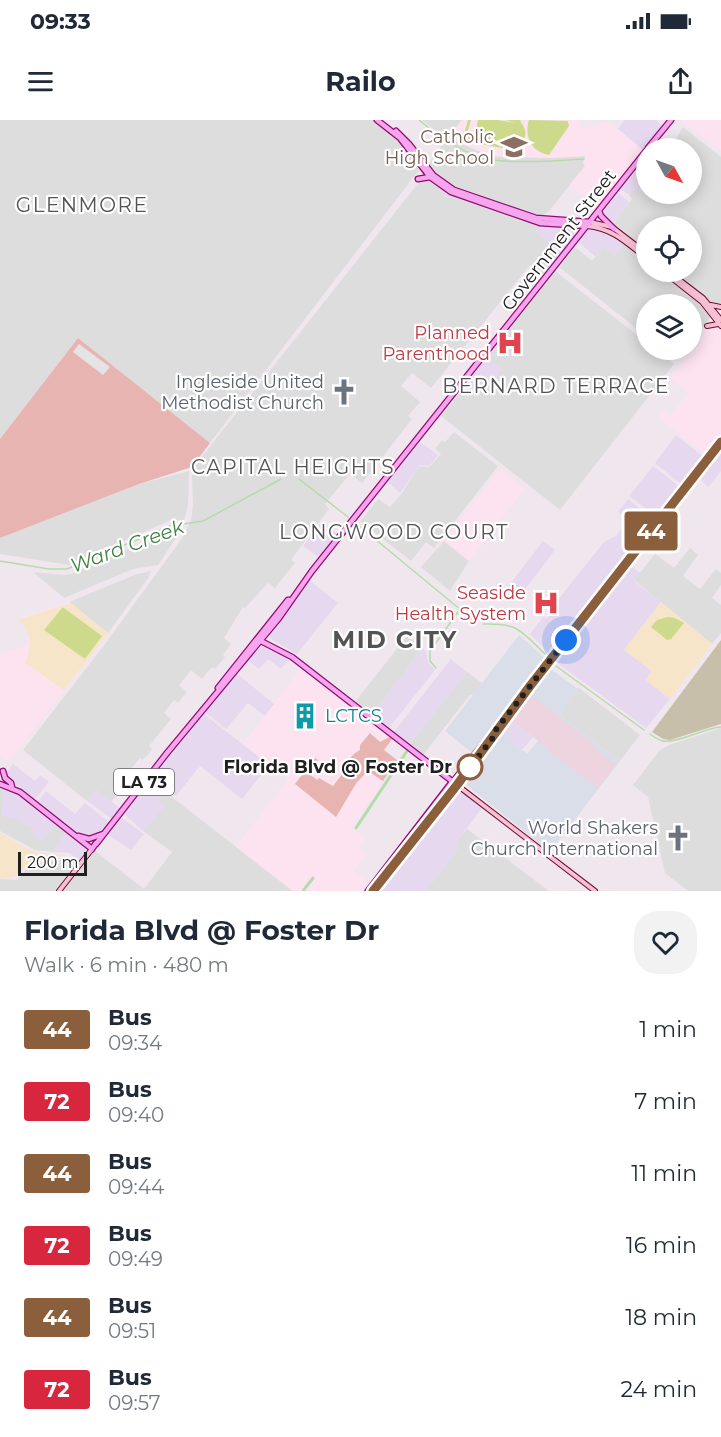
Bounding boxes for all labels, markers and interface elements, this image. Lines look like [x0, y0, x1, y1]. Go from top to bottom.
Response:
text: 09:33 [30, 8, 91, 35]
icon: menu [24, 65, 57, 98]
text: Railo [325, 65, 396, 98]
icon: share [664, 65, 697, 98]
place label: Catholic High School [385, 126, 494, 169]
school or university icon: Catholic High School [499, 132, 529, 162]
north arrow [636, 138, 702, 204]
map controls [636, 138, 702, 360]
street label: Government Street [497, 165, 621, 315]
district label: GLENMORE [16, 193, 148, 217]
button: locate [636, 216, 702, 282]
button: layers [636, 294, 702, 360]
place label: Planned Parenthood [382, 322, 490, 365]
hospital icon: Planned Parenthood [495, 328, 525, 358]
place label: Ingleside United Methodist Church [161, 371, 324, 414]
district label: BERNARD TERRACE [442, 374, 670, 398]
church icon: Ingleside United Methodist Church [329, 377, 359, 407]
district label: CAPITAL HEIGHTS [191, 455, 395, 479]
line badge: 44 [624, 512, 678, 550]
water label: Ward Creek [67, 514, 188, 578]
text: 44 [637, 519, 665, 544]
district label: LONGWOOD COURT [279, 520, 509, 544]
place label: Seaside Health System [395, 582, 526, 625]
hospital icon: Seaside Health System [531, 588, 561, 618]
district label: MID CITY [332, 625, 458, 654]
your location [551, 625, 581, 655]
building icon: LCTCS [290, 701, 320, 731]
place label: LCTCS [325, 705, 382, 727]
marker: Florida Blvd @ Foster Dr [457, 754, 483, 780]
place label: Florida Blvd @ Foster Dr [224, 756, 452, 778]
road number: LA 73 [114, 769, 174, 795]
place label: World Shakers Church International [471, 817, 658, 860]
church icon: World Shakers Church International [663, 823, 693, 853]
scale bar [18, 849, 87, 876]
text: 200 m [27, 853, 78, 872]
button: heart [634, 911, 697, 974]
text: Florida Blvd @ Foster Dr [24, 913, 379, 947]
text: Walk · 6 min · 480 m [24, 953, 229, 977]
text: Bus [108, 1004, 152, 1031]
text: 1 min [639, 1016, 697, 1043]
text: 44 [43, 1017, 71, 1042]
text: 09:34 [108, 1031, 162, 1055]
text: Bus [108, 1076, 152, 1103]
text: 7 min [634, 1088, 697, 1115]
text: 72 [44, 1089, 70, 1114]
text: 09:40 [108, 1103, 164, 1127]
text: Bus [108, 1148, 152, 1175]
text: 11 min [631, 1160, 697, 1187]
text: 44 [43, 1161, 71, 1186]
text: 09:44 [108, 1175, 164, 1199]
text: Bus [108, 1220, 152, 1247]
text: 16 min [626, 1232, 697, 1259]
text: 72 [44, 1233, 70, 1258]
text: 09:49 [108, 1247, 163, 1271]
text: Bus [108, 1292, 152, 1319]
text: 18 min [625, 1304, 697, 1331]
text: 44 [43, 1305, 71, 1330]
text: 09:51 [108, 1319, 156, 1343]
text: Bus [108, 1364, 152, 1391]
text: 24 min [621, 1376, 697, 1403]
text: 72 [44, 1377, 70, 1402]
text: 09:57 [108, 1391, 160, 1415]

